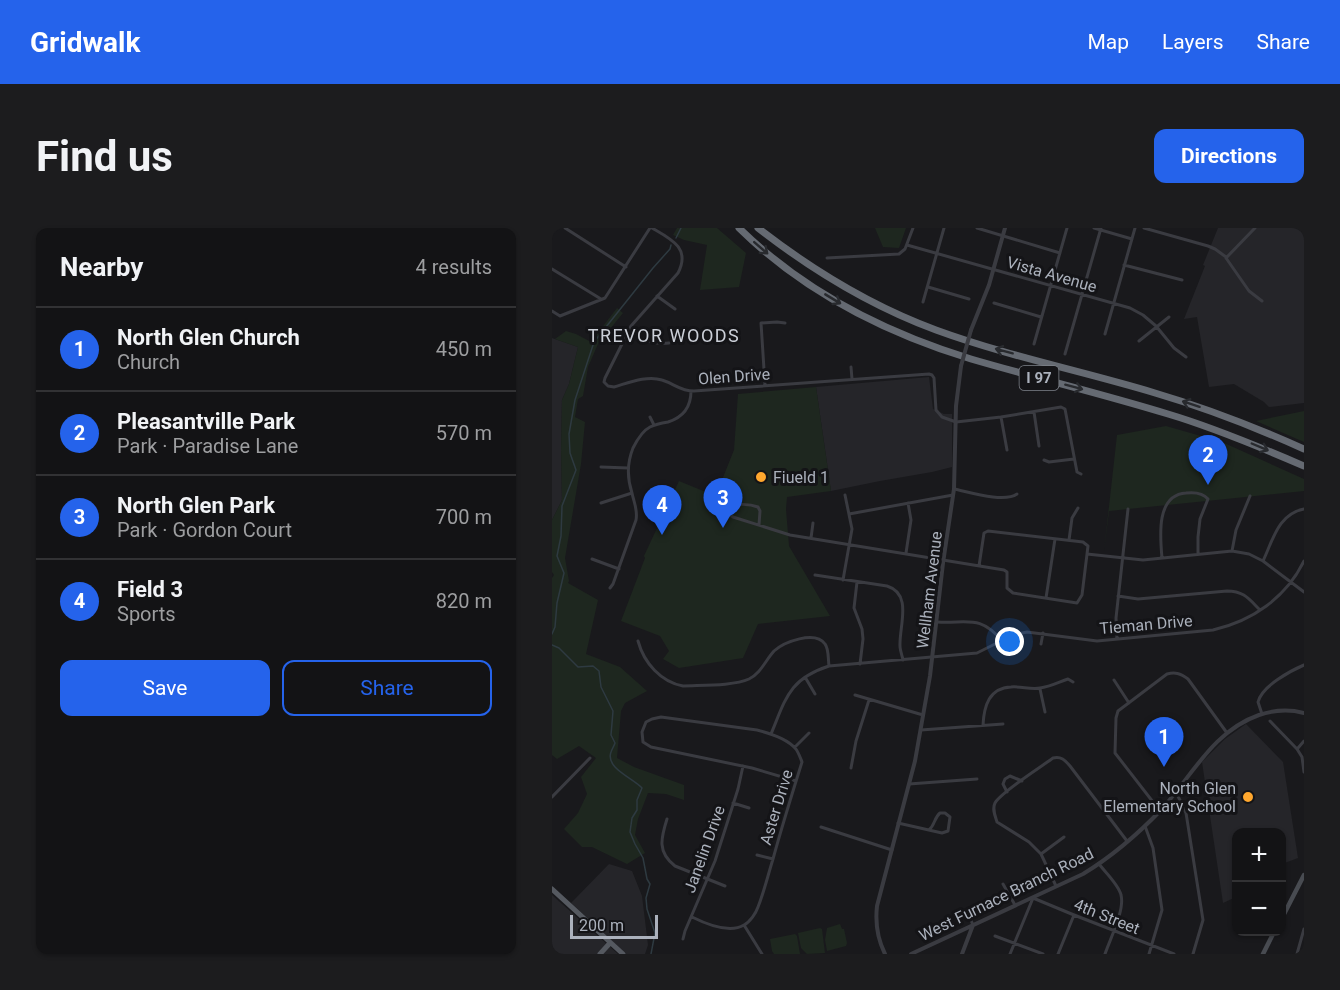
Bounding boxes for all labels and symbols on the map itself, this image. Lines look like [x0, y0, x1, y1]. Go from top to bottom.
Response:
one-way arrow [753, 241, 768, 255]
street label: Vista Avenue [1005, 253, 1099, 296]
one-way arrow [824, 293, 841, 305]
district label: TREVOR WOODS [588, 325, 740, 346]
one-way arrow [994, 345, 1013, 356]
street label: Olen Drive [697, 365, 771, 388]
road number: I 97 [1020, 366, 1058, 390]
one-way arrow [1064, 382, 1083, 393]
one-way arrow [1182, 398, 1201, 409]
pin: 2 [1188, 436, 1228, 485]
one-way arrow [1250, 442, 1268, 453]
place label: Fiueld 1 [773, 468, 829, 487]
marker: Fiueld 1 [754, 470, 768, 484]
pin: 3 [704, 478, 742, 528]
pin: 4 [642, 486, 682, 535]
street label: Wellham Avenue [913, 530, 946, 650]
street label: Tieman Drive [1099, 611, 1193, 638]
your location [995, 627, 1024, 656]
pin: 1 [1144, 718, 1184, 767]
street label: Aster Drive [756, 767, 797, 847]
place label: North Glen Elementary School [1103, 779, 1236, 816]
marker: North Glen Elementary School [1241, 790, 1255, 804]
street label: Janelin Drive [680, 803, 729, 895]
street label: West Furnace Branch Road [916, 844, 1097, 945]
street label: 4th Street [1071, 895, 1142, 938]
scale bar [570, 912, 658, 940]

